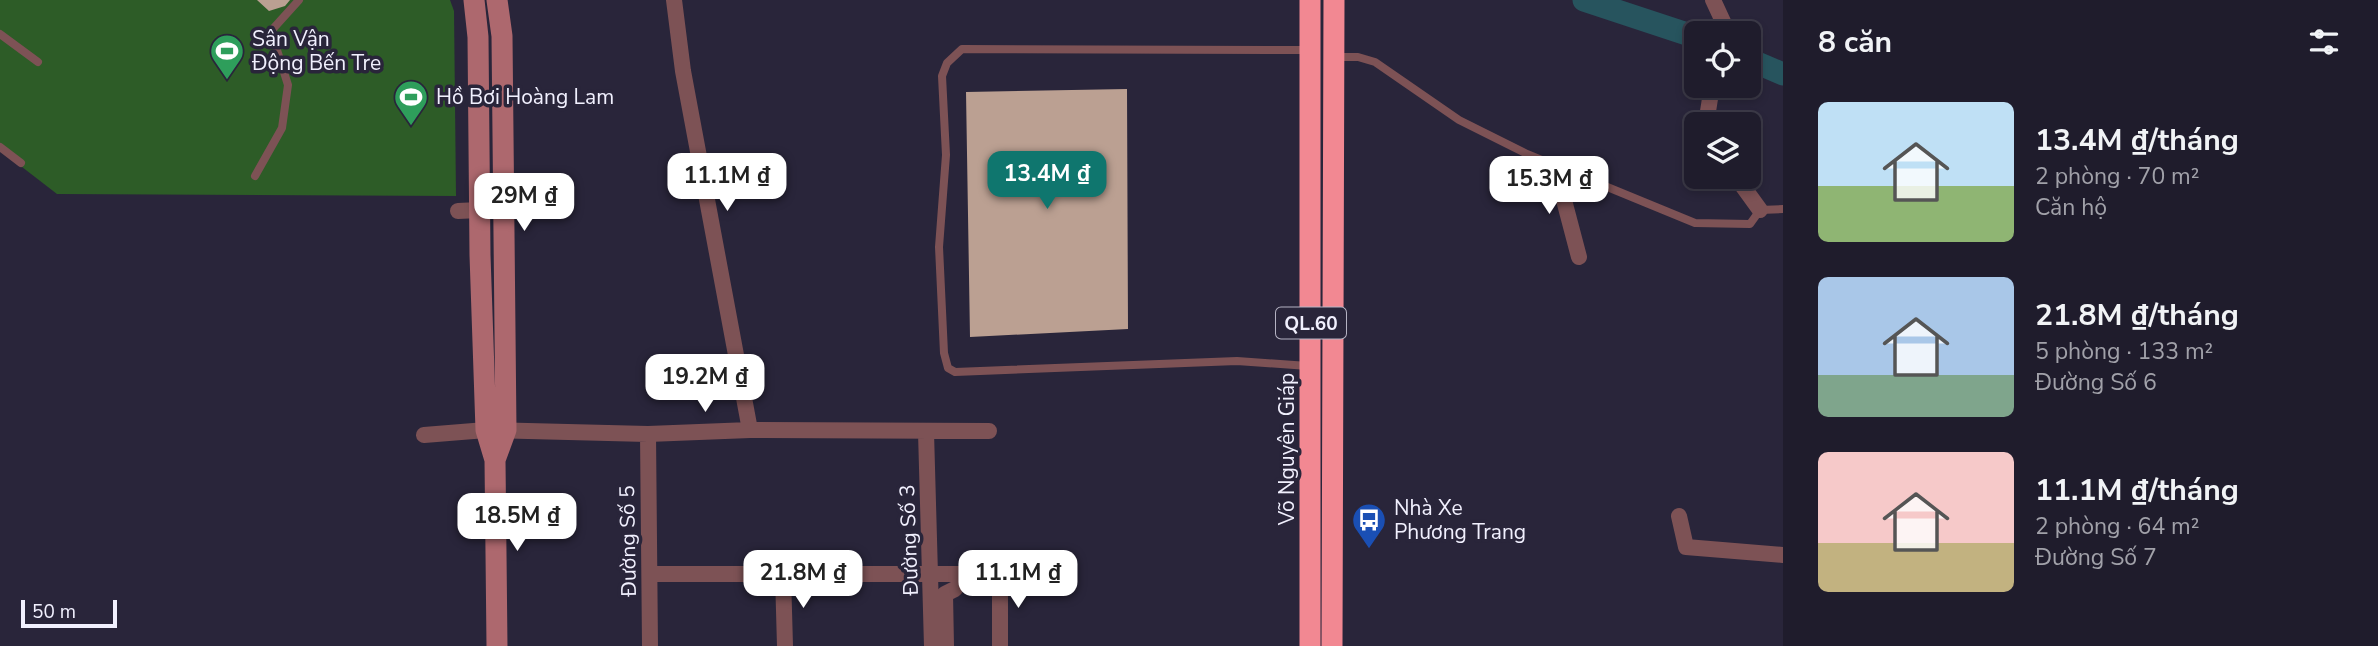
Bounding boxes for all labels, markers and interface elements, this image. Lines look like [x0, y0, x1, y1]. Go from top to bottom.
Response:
map controls [1684, 21, 1761, 189]
button: locate [1684, 21, 1761, 98]
text: 8 căn [1818, 22, 1892, 63]
icon: filters [2305, 23, 2343, 61]
place label: Sân Vận Động Bến Tre [251, 25, 381, 77]
sports icon: Sân Vận Động Bến Tre [208, 32, 246, 81]
sports icon: Hồ Bơi Hoàng Lam [392, 78, 430, 127]
place label: Hồ Bơi Hoàng Lam [436, 83, 614, 111]
button: layers [1684, 112, 1761, 189]
text: 13.4M ₫/tháng [2035, 120, 2239, 161]
icon: home [1874, 130, 1958, 214]
pin: 13.4M ₫ [982, 152, 1112, 211]
pin: 11.1M ₫ [662, 154, 792, 213]
pin: 15.3M ₫ [1484, 156, 1614, 216]
text: 13.4M ₫ [1003, 158, 1091, 189]
text: 11.1M ₫ [683, 160, 771, 191]
text: 2 phòng · 70 m² [2035, 161, 2200, 192]
text: 15.3M ₫ [1505, 163, 1593, 194]
pin: 29M ₫ [475, 174, 573, 233]
text: 29M ₫ [490, 180, 558, 211]
text: Căn hộ [2035, 192, 2107, 223]
text: 21.8M ₫/tháng [2035, 295, 2239, 336]
icon: home [1874, 305, 1958, 389]
road number: QL.60 [1276, 308, 1346, 338]
text: 5 phòng · 133 m² [2035, 336, 2213, 367]
pin: 19.2M ₫ [640, 354, 770, 414]
text: 19.2M ₫ [661, 361, 749, 392]
text: Đường Số 6 [2035, 367, 2157, 398]
street label: Võ Nguyên Giáp [1273, 373, 1301, 526]
text: 11.1M ₫/tháng [2035, 470, 2239, 511]
icon: home [1874, 480, 1958, 564]
street label: Đường Số 3 [893, 484, 925, 597]
street label: Đường Số 5 [613, 485, 643, 598]
pin: 18.5M ₫ [452, 494, 582, 553]
place label: Nhà Xe Phương Trang [1394, 494, 1526, 546]
text: 18.5M ₫ [473, 500, 561, 531]
bus stop icon: Nhà Xe Phương Trang [1350, 501, 1388, 550]
text: 2 phòng · 64 m² [2035, 511, 2200, 542]
text: Đường Số 7 [2035, 542, 2157, 573]
pin: 21.8M ₫ [738, 550, 868, 610]
pin: 11.1M ₫ [953, 550, 1083, 610]
text: 21.8M ₫ [759, 557, 847, 588]
text: 11.1M ₫ [974, 557, 1062, 588]
scale bar [21, 597, 117, 629]
text: 50 m [32, 599, 76, 625]

